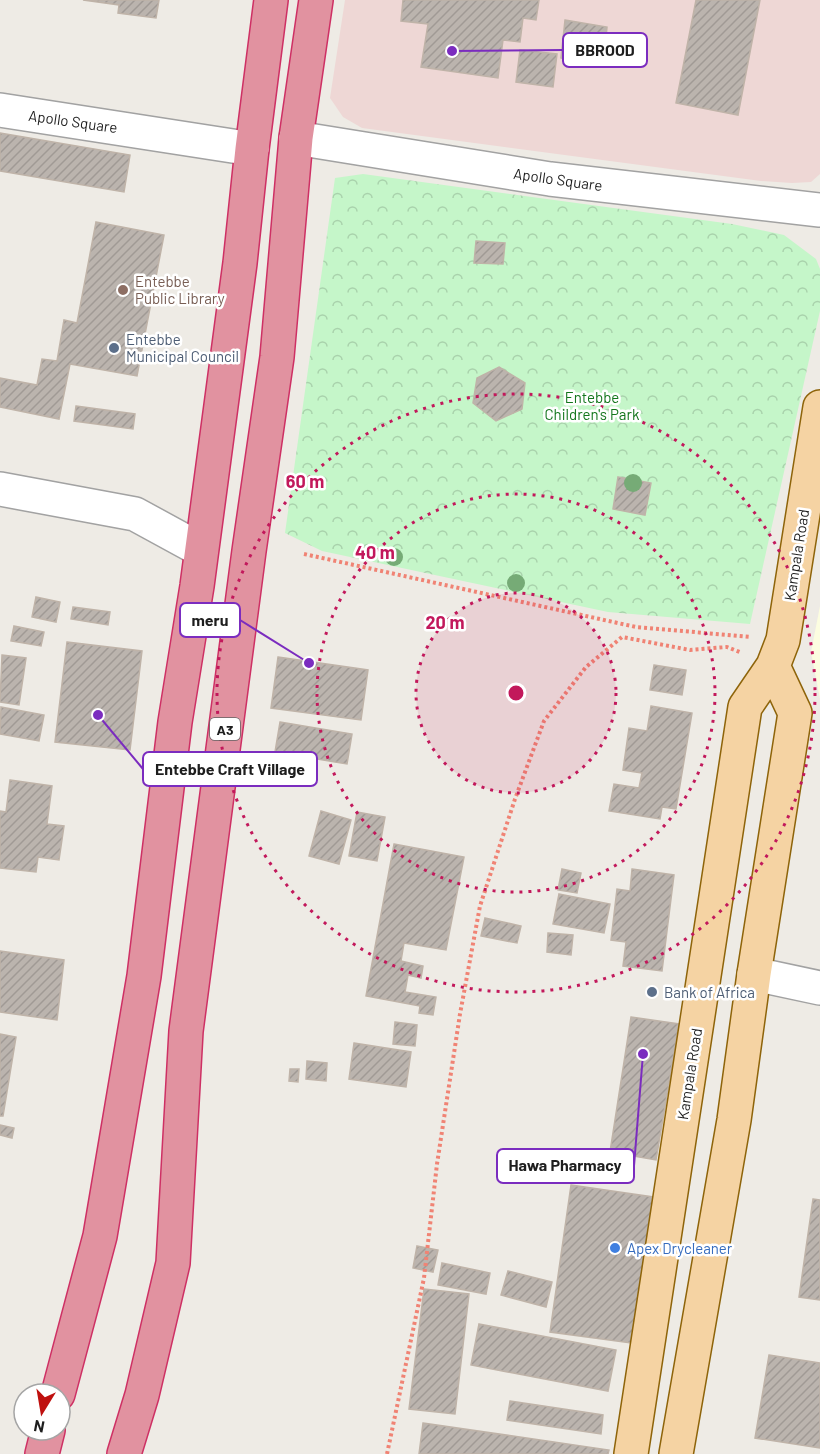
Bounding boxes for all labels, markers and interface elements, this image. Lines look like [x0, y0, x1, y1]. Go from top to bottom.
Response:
callout: BBROOD [563, 33, 647, 67]
text: BBROOD [575, 40, 635, 59]
street label: Apollo Square [27, 106, 119, 136]
street label: Apollo Square [512, 164, 604, 194]
place label: Entebbe Public Library [135, 272, 225, 307]
marker: Entebbe Public Library [116, 283, 130, 297]
place label: Entebbe Municipal Council [126, 330, 239, 365]
marker: Entebbe Municipal Council [107, 341, 121, 355]
park label: Entebbe Children's Park [545, 388, 640, 423]
text: 60 m [286, 470, 324, 492]
street label: Kampala Road [780, 508, 812, 602]
text: 40 m [355, 541, 395, 563]
callout: meru [180, 603, 240, 637]
text: meru [192, 610, 228, 629]
text: 20 m [426, 611, 464, 633]
centre of rings [506, 683, 526, 703]
road number: A3 [210, 718, 240, 740]
callout: Entebbe Craft Village [143, 752, 317, 786]
text: Entebbe Craft Village [155, 759, 305, 778]
place label: Bank of Africa [664, 983, 755, 1001]
marker: Bank of Africa [645, 985, 659, 999]
street label: Kampala Road [673, 1027, 705, 1121]
callout: Hawa Pharmacy [497, 1149, 634, 1183]
text: Hawa Pharmacy [508, 1155, 622, 1174]
place label: Apex Drycleaner [627, 1239, 733, 1257]
marker: Apex Drycleaner [608, 1241, 622, 1255]
north arrow [12, 1382, 72, 1442]
text: N [32, 1417, 46, 1438]

